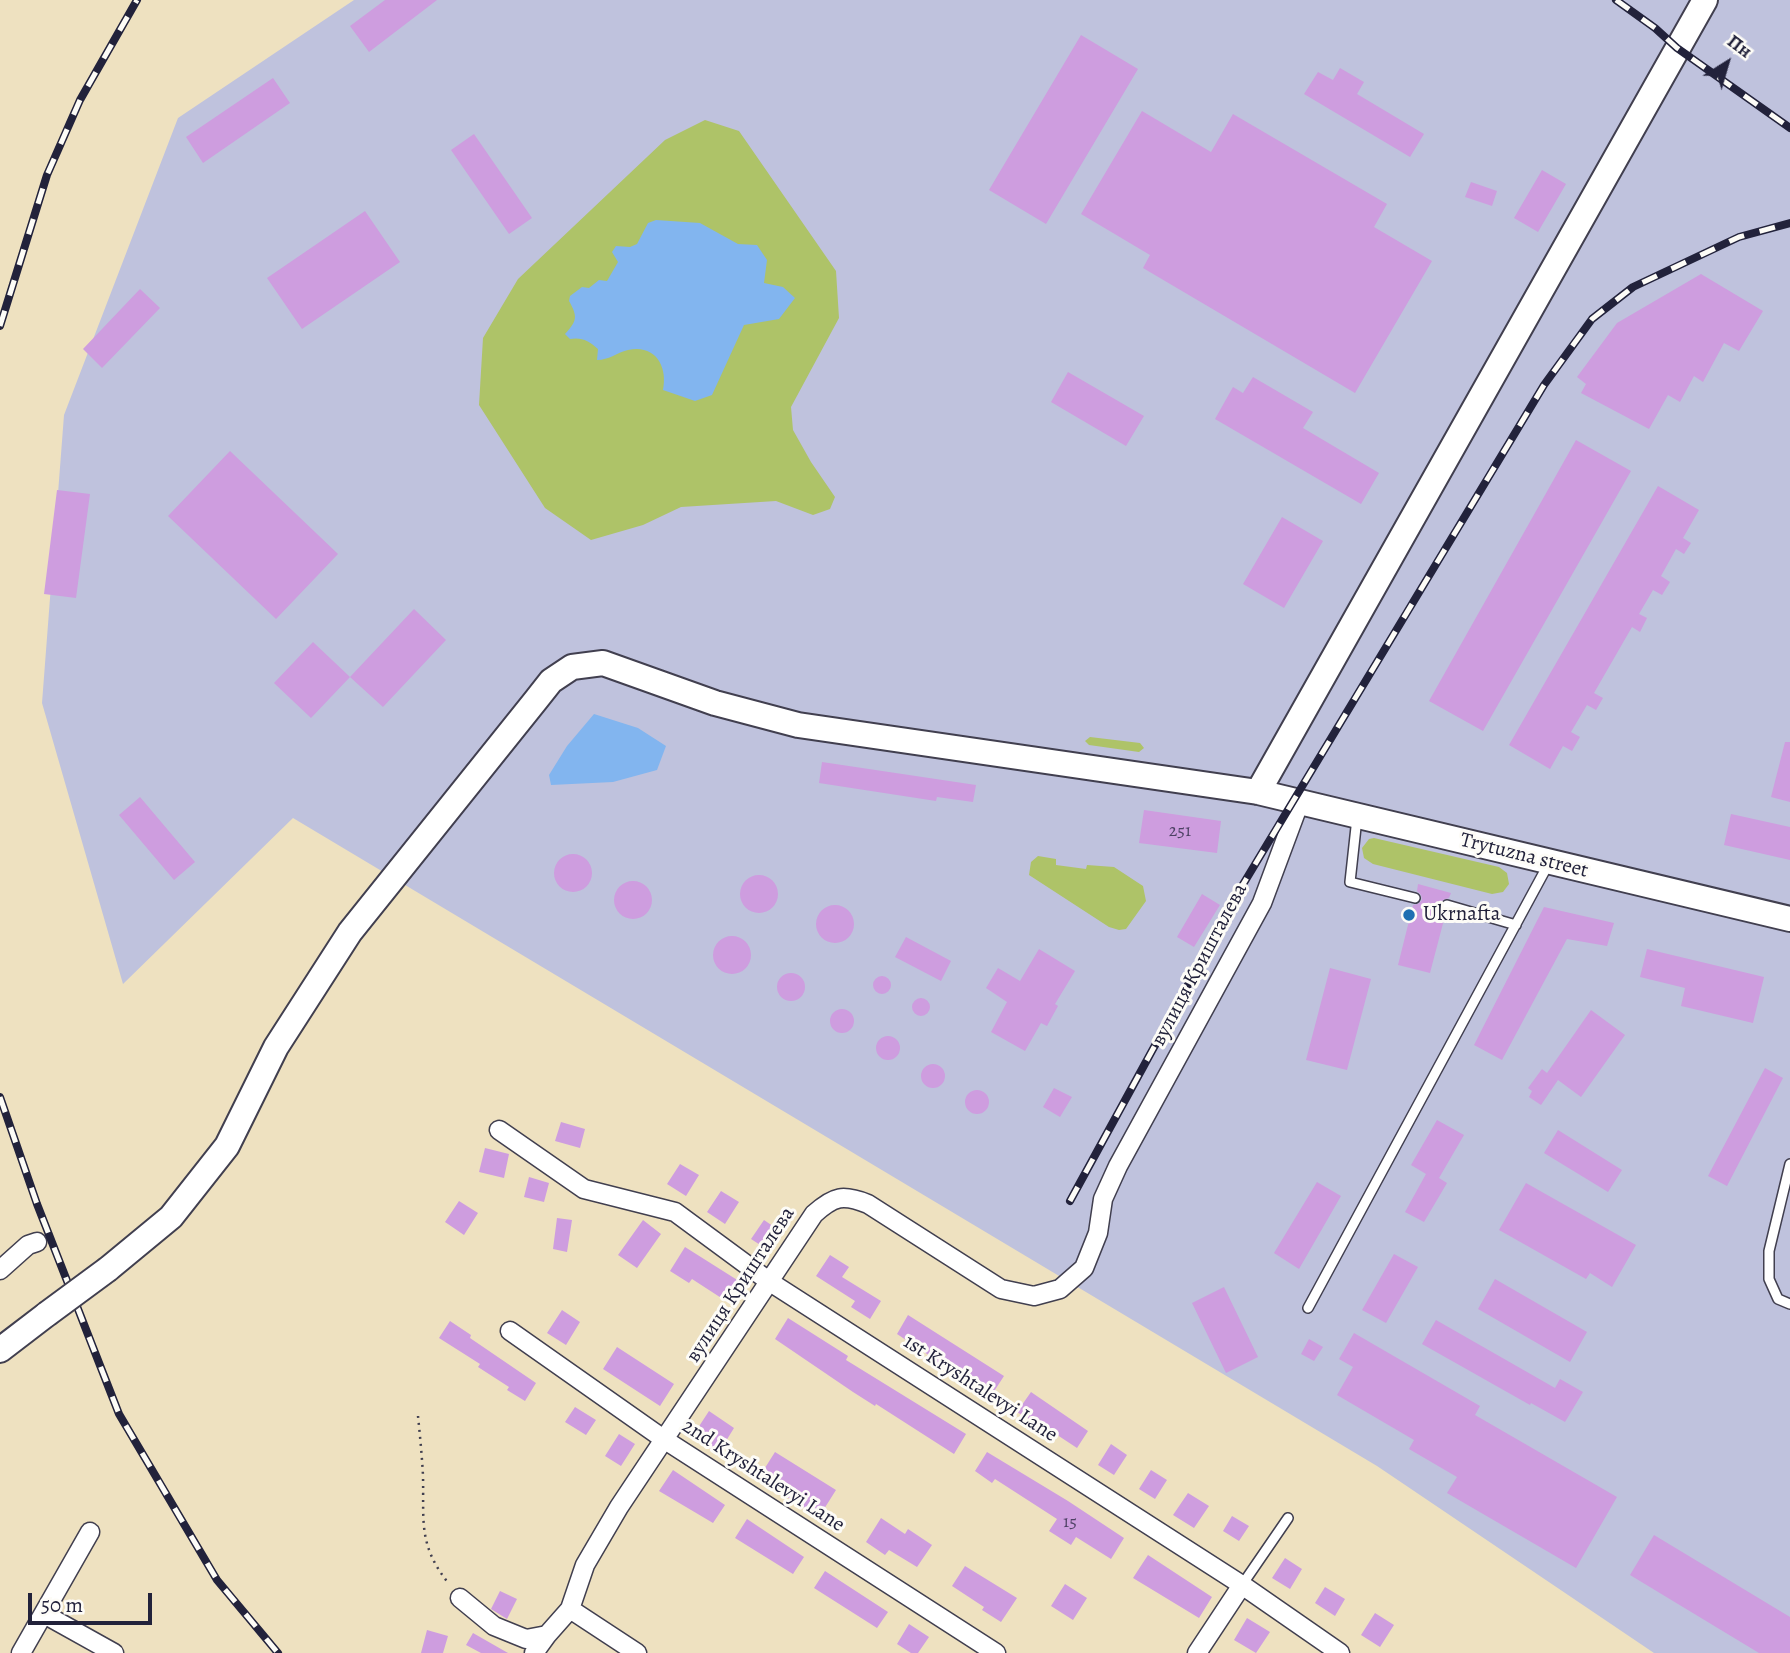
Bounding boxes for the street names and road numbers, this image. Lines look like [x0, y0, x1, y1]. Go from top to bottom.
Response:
street label: Trytuzna street [1457, 828, 1591, 884]
street label: вулиця Кришталева [1147, 879, 1253, 1051]
street label: вулиця Кришталева [681, 1202, 801, 1368]
street label: 1st Kryshtalevyi Lane [898, 1330, 1062, 1448]
street label: 2nd Kryshtalevyi Lane [677, 1414, 849, 1538]

